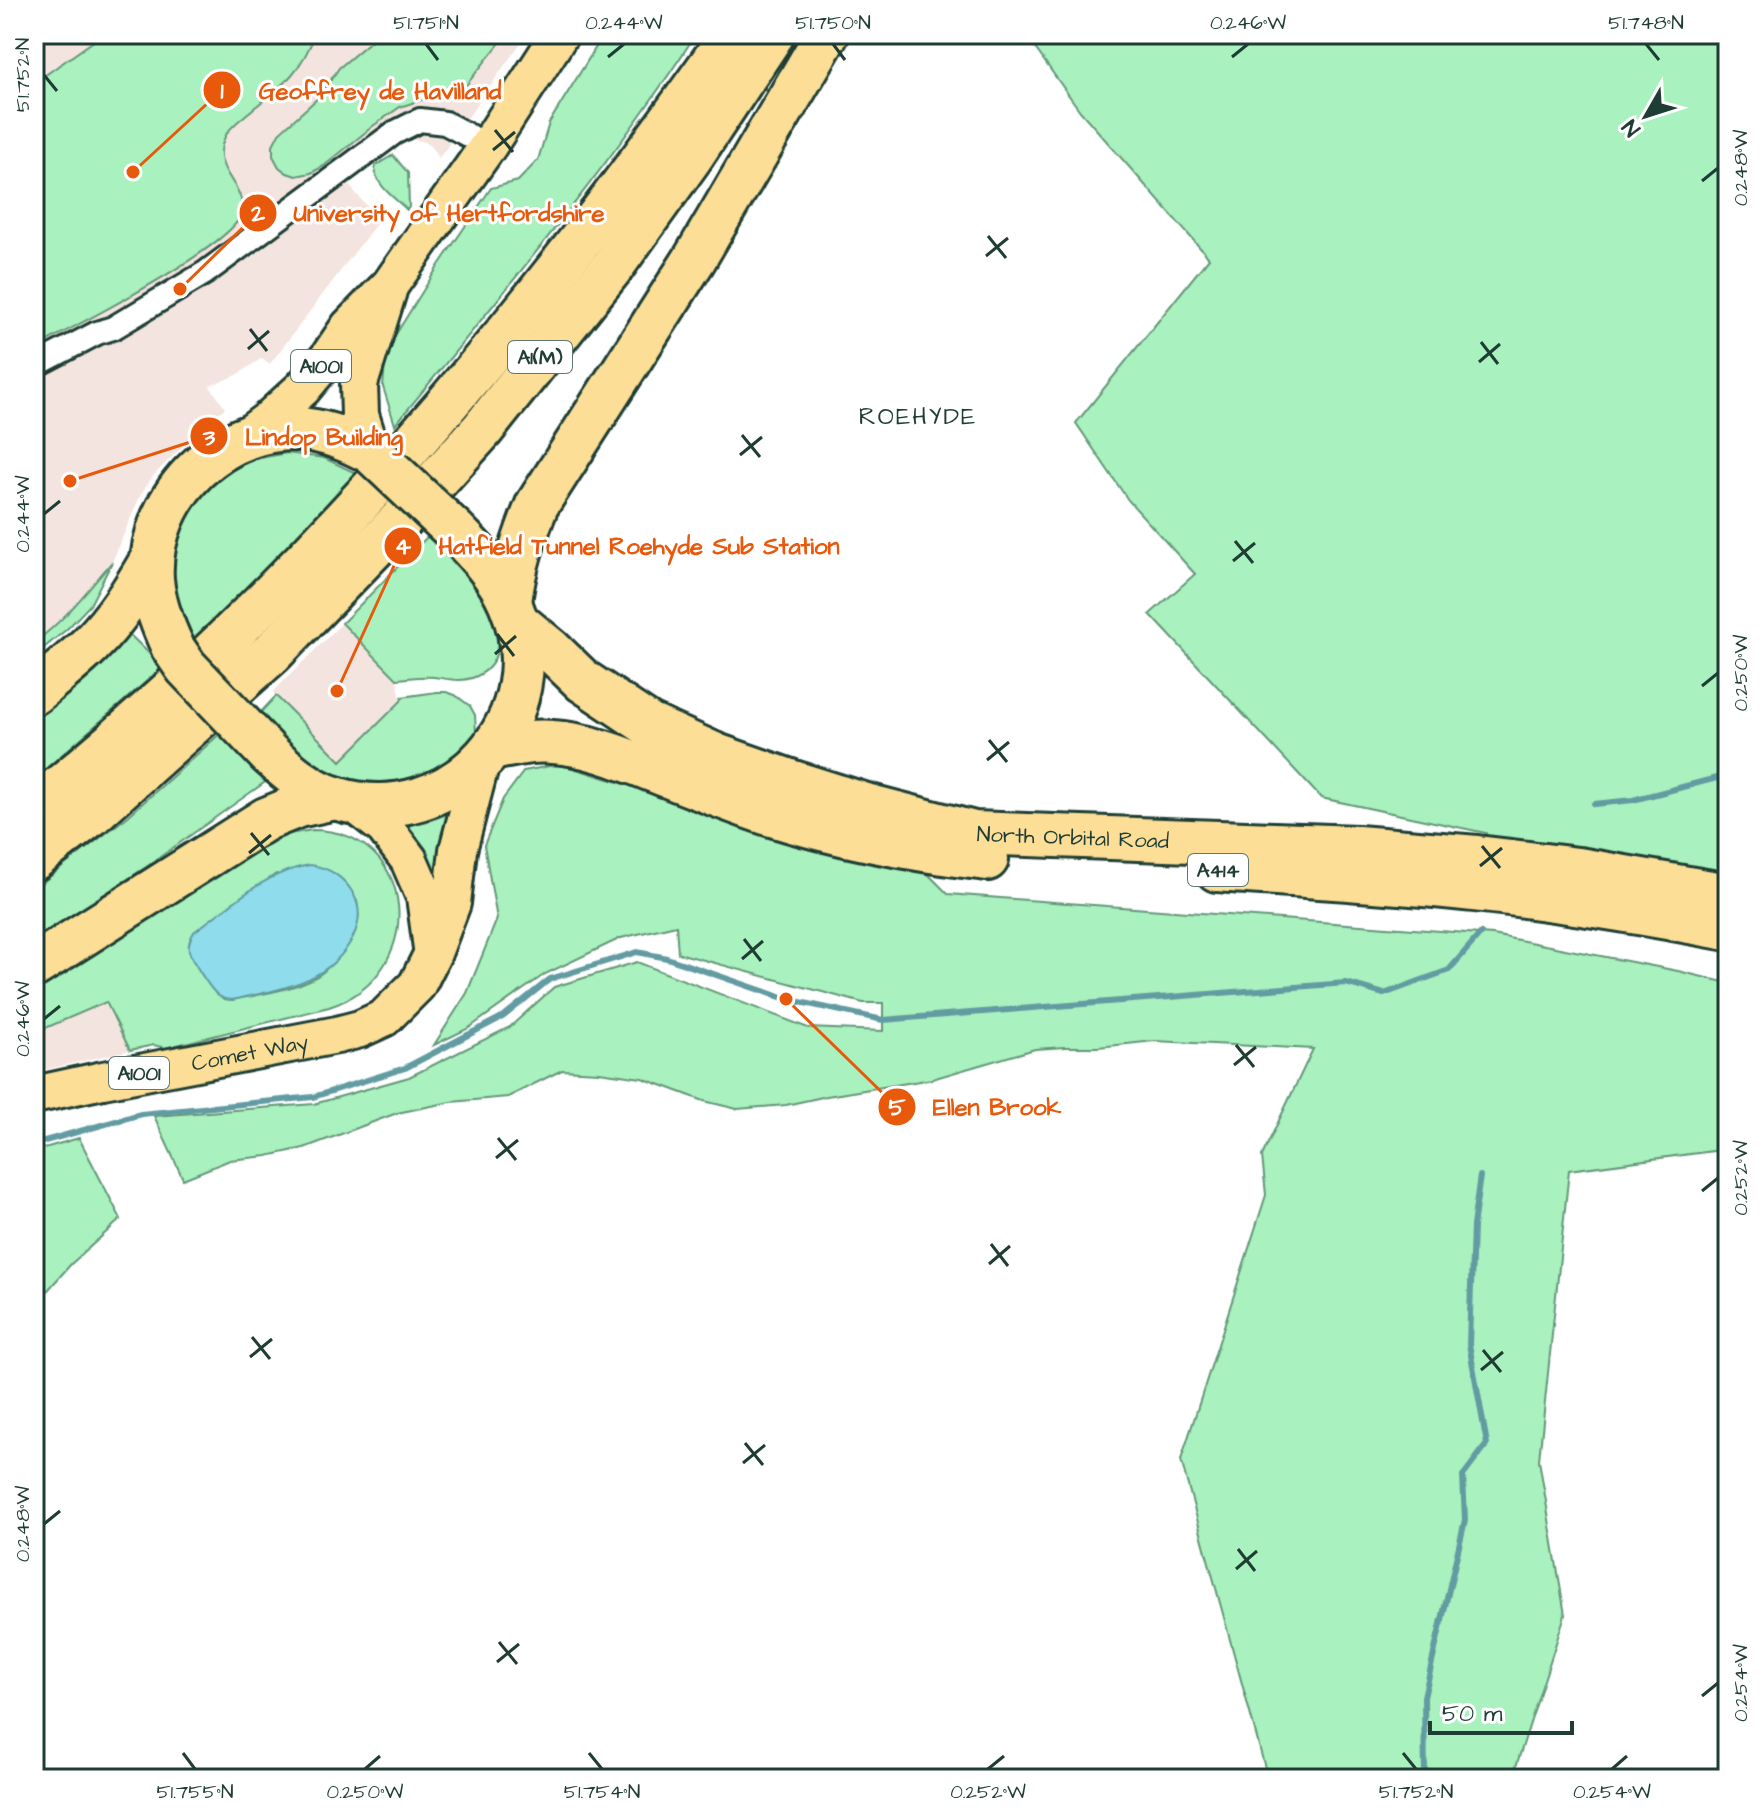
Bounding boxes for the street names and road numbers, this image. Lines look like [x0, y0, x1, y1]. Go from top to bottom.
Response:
road number: A1(M) [508, 341, 572, 373]
road number: A1001 [291, 350, 351, 382]
street label: North Orbital Road [976, 819, 1170, 857]
road number: A414 [1188, 854, 1248, 886]
street label: Comet Way [189, 1027, 311, 1080]
road number: A1001 [109, 1057, 169, 1089]

